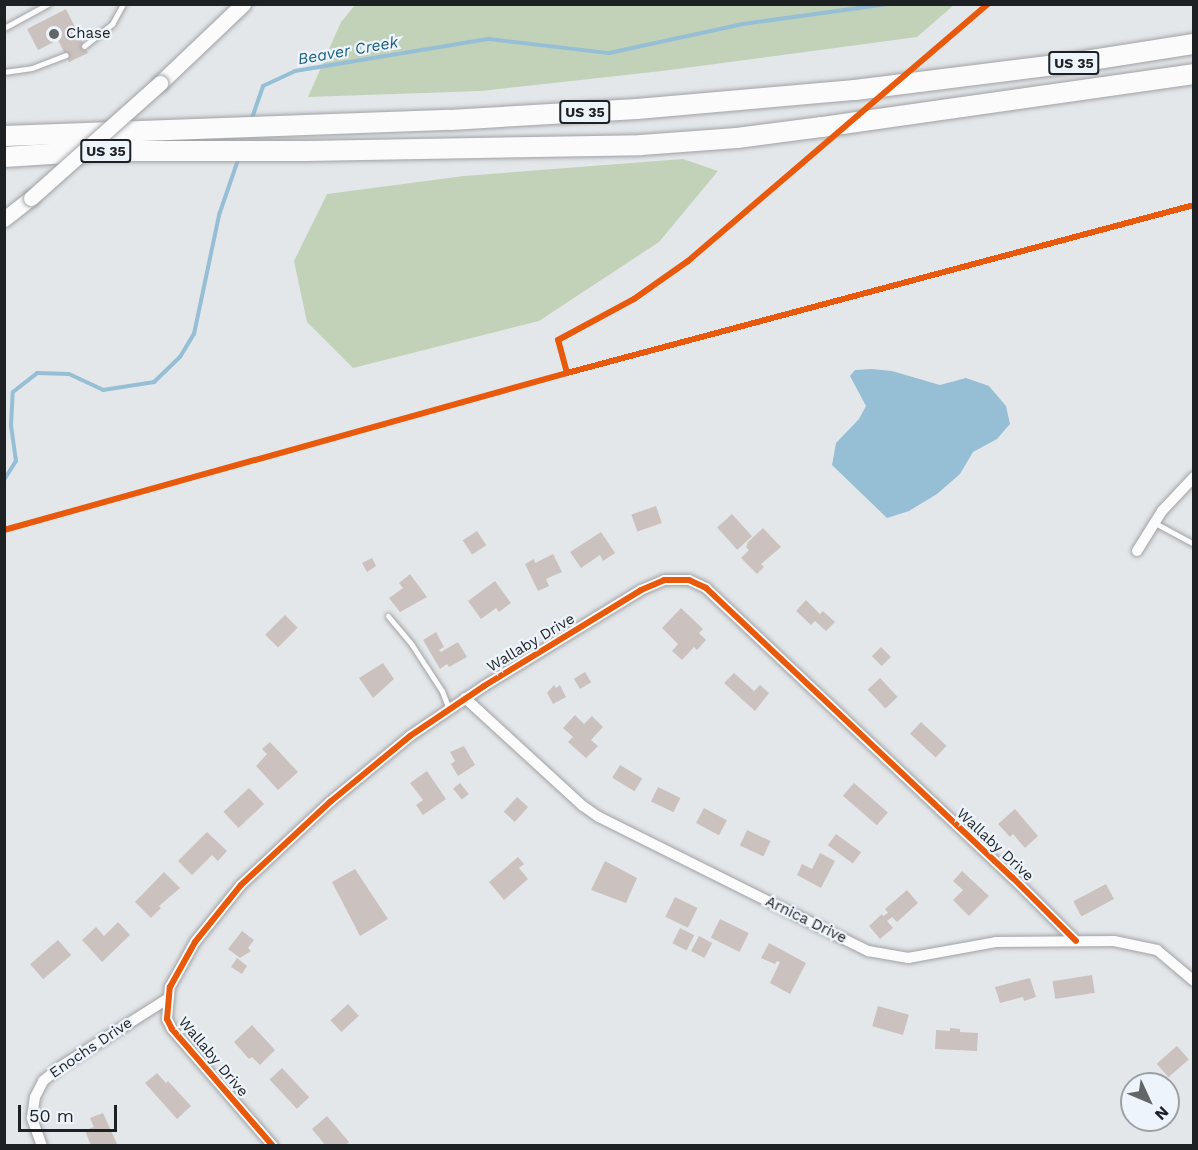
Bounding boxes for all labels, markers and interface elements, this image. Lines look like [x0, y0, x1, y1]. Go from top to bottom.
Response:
place label: Chase [66, 25, 111, 43]
marker: Chase [47, 27, 61, 41]
water label: Beaver Creek [296, 33, 400, 69]
road number: US 35 [1047, 52, 1101, 74]
road number: US 35 [558, 101, 612, 123]
road number: US 35 [79, 140, 133, 162]
street label: Wallaby Drive [484, 610, 578, 676]
street label: Wallaby Drive [953, 805, 1037, 885]
street label: Arnica Drive [762, 892, 850, 948]
street label: Wallaby Drive [174, 1013, 252, 1101]
street label: Enochs Drive [46, 1014, 136, 1082]
north arrow [1120, 1072, 1180, 1132]
scale bar [21, 1093, 120, 1131]
text: N [1151, 1103, 1173, 1124]
text: 50 m [29, 1105, 74, 1126]

